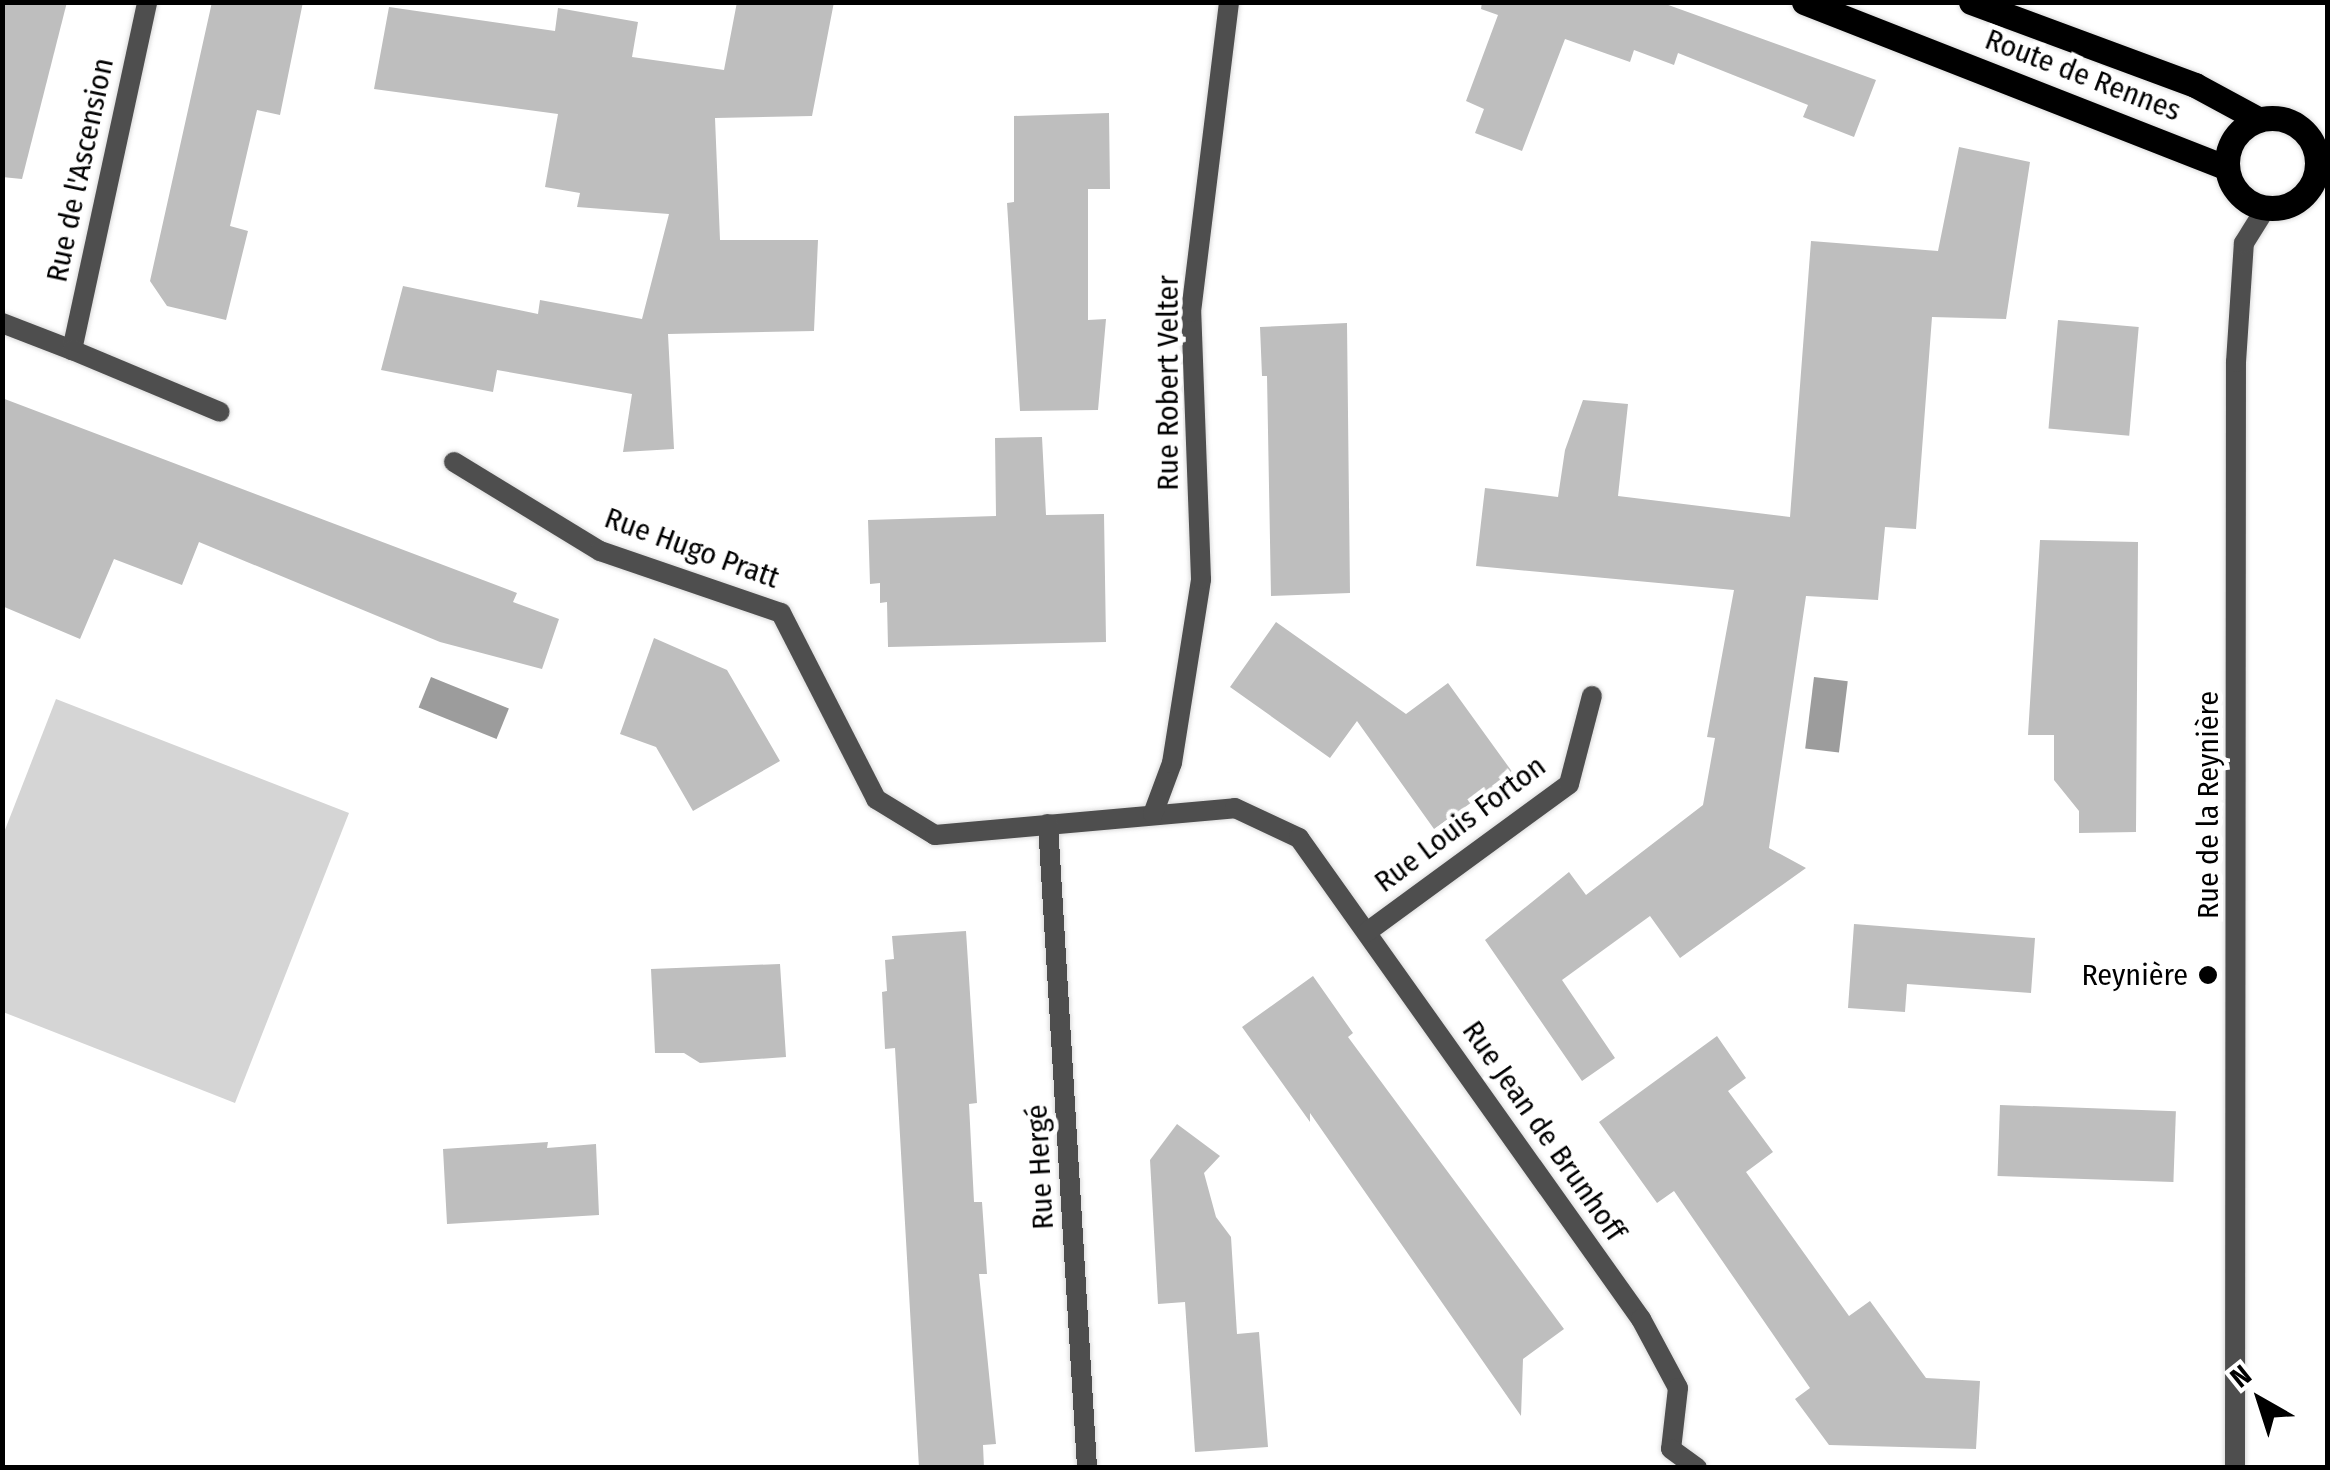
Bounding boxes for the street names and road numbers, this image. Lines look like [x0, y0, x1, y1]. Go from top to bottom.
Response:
street label: Route de Rennes [1980, 21, 2186, 129]
street label: Rue de l'Ascension [39, 55, 121, 285]
street label: Rue Robert Velter [1150, 275, 1186, 491]
street label: Rue Hugo Pratt [600, 500, 784, 596]
street label: Rue de la Reynière [2190, 691, 2226, 919]
street label: Rue Louis Forton [1367, 748, 1553, 900]
street label: Rue Jean de Brunhoff [1455, 1014, 1633, 1248]
street label: Rue Hergé [1019, 1103, 1061, 1231]

